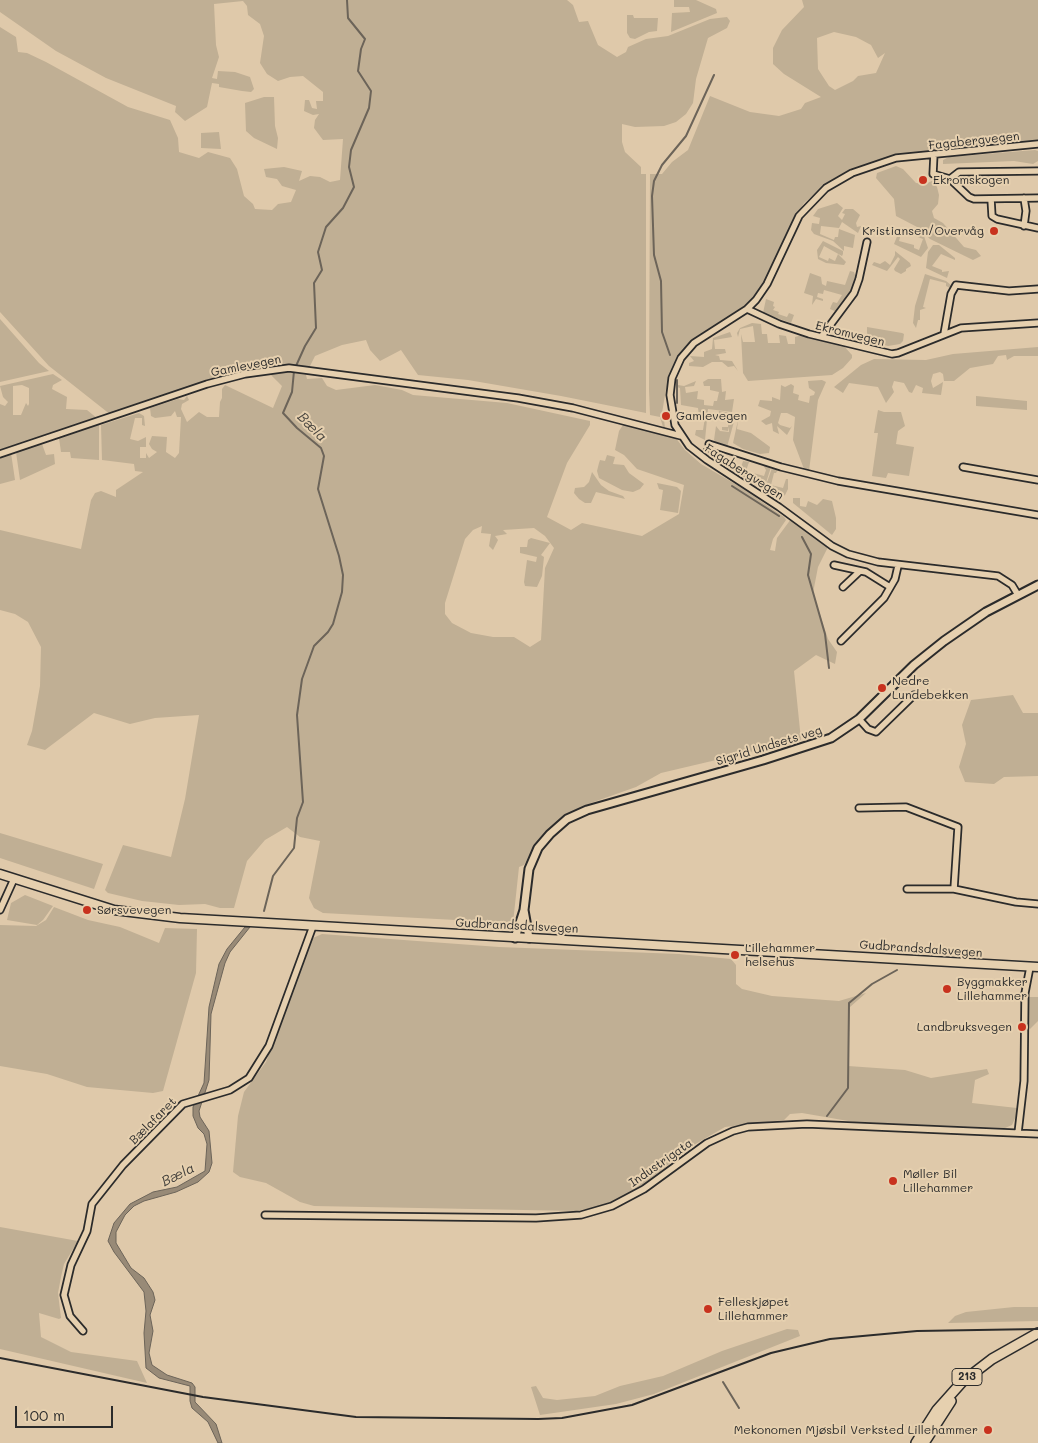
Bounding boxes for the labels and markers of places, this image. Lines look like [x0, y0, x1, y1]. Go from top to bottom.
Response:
place label: Ekromskogen [933, 173, 1009, 187]
marker: Ekromskogen [917, 174, 929, 186]
place label: Kristiansen/Overvåg [862, 224, 984, 238]
marker: Kristiansen/Overvåg [988, 225, 1000, 237]
place label: Gamlevegen [676, 409, 747, 423]
marker: Gamlevegen [660, 410, 672, 422]
place label: Nedre Lundebekken [892, 674, 968, 702]
marker: Nedre Lundebekken [876, 682, 888, 694]
place label: Sørsvevegen [97, 903, 171, 917]
marker: Sørsvevegen [81, 904, 93, 916]
place label: Lillehammer helsehus [745, 941, 815, 969]
marker: Lillehammer helsehus [729, 949, 741, 961]
place label: Byggmakker Lillehammer [957, 975, 1028, 1003]
marker: Byggmakker Lillehammer [941, 983, 953, 995]
place label: Landbruksvegen [917, 1020, 1012, 1034]
marker: Landbruksvegen [1016, 1021, 1028, 1033]
place label: Møller Bil Lillehammer [903, 1167, 973, 1195]
marker: Møller Bil Lillehammer [887, 1175, 899, 1187]
place label: Felleskjøpet Lillehammer [718, 1295, 789, 1323]
marker: Felleskjøpet Lillehammer [702, 1303, 714, 1315]
place label: Mekonomen Mjøsbil Verksted Lillehammer [734, 1423, 978, 1437]
marker: Mekonomen Mjøsbil Verksted Lillehammer [982, 1424, 994, 1436]

